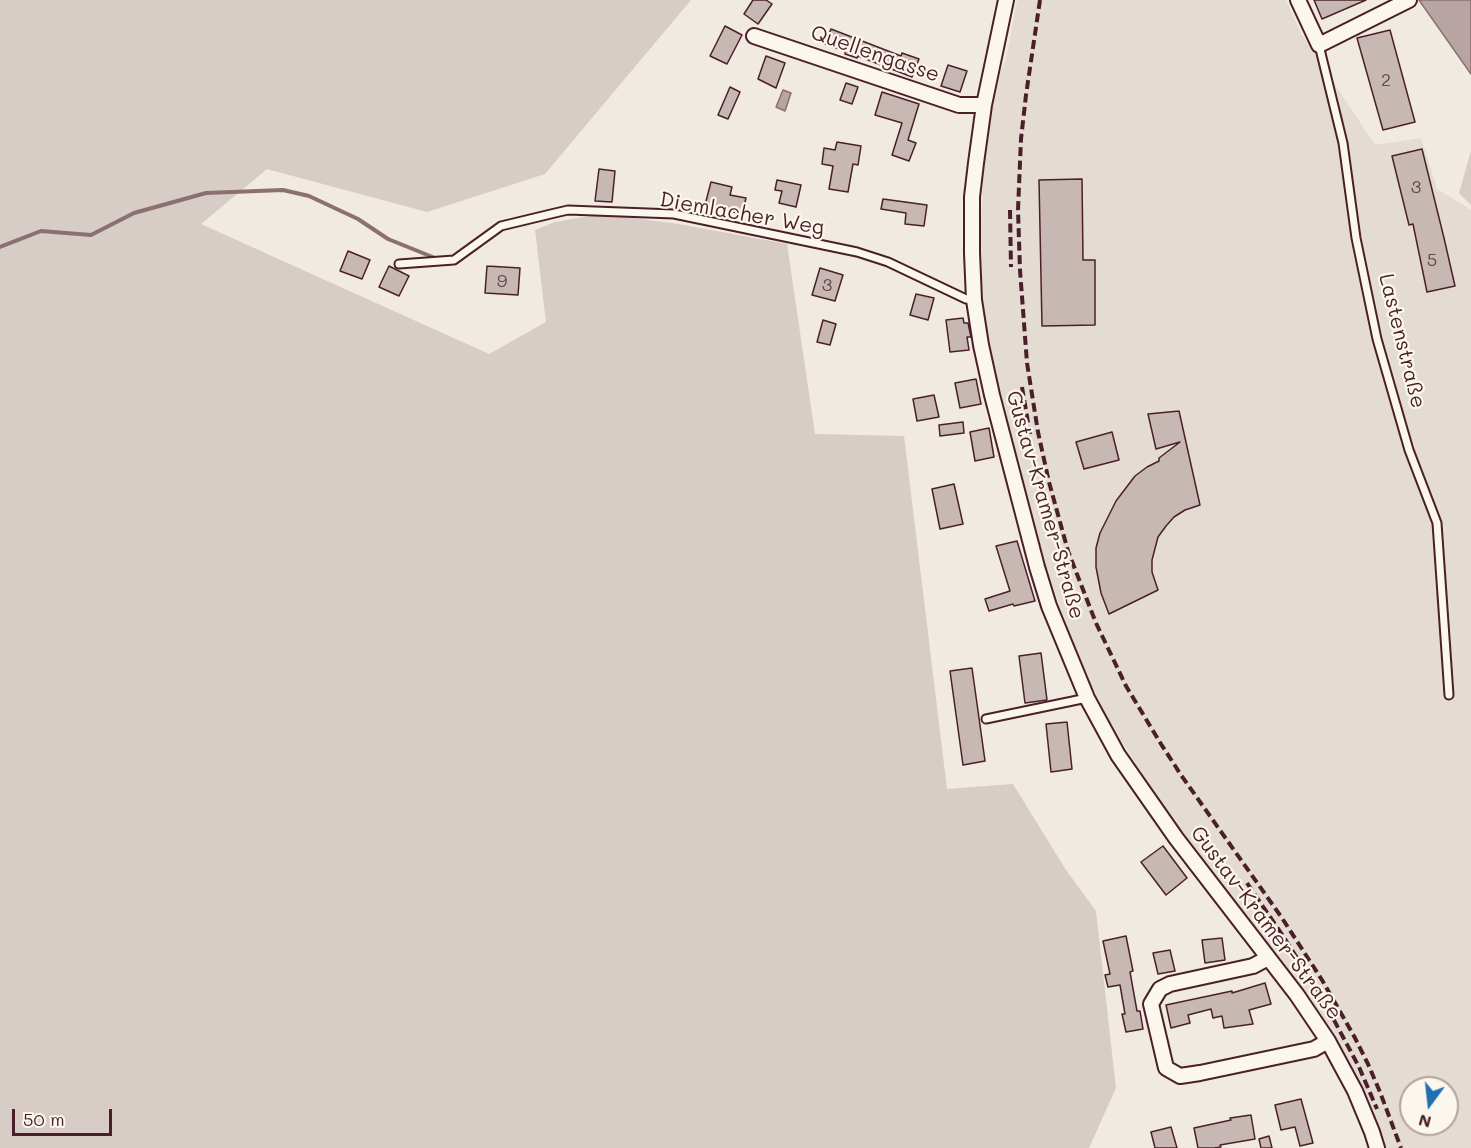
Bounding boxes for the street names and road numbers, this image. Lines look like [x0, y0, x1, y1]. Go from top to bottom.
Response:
street label: Quellengasse [807, 20, 943, 88]
street label: Diemlacher Weg [658, 187, 826, 241]
street label: Lastenstraße [1373, 271, 1431, 411]
street label: Gustav-Kramer-Straße [1000, 388, 1090, 622]
street label: Gustav-Kramer-Straße [1185, 821, 1347, 1025]

